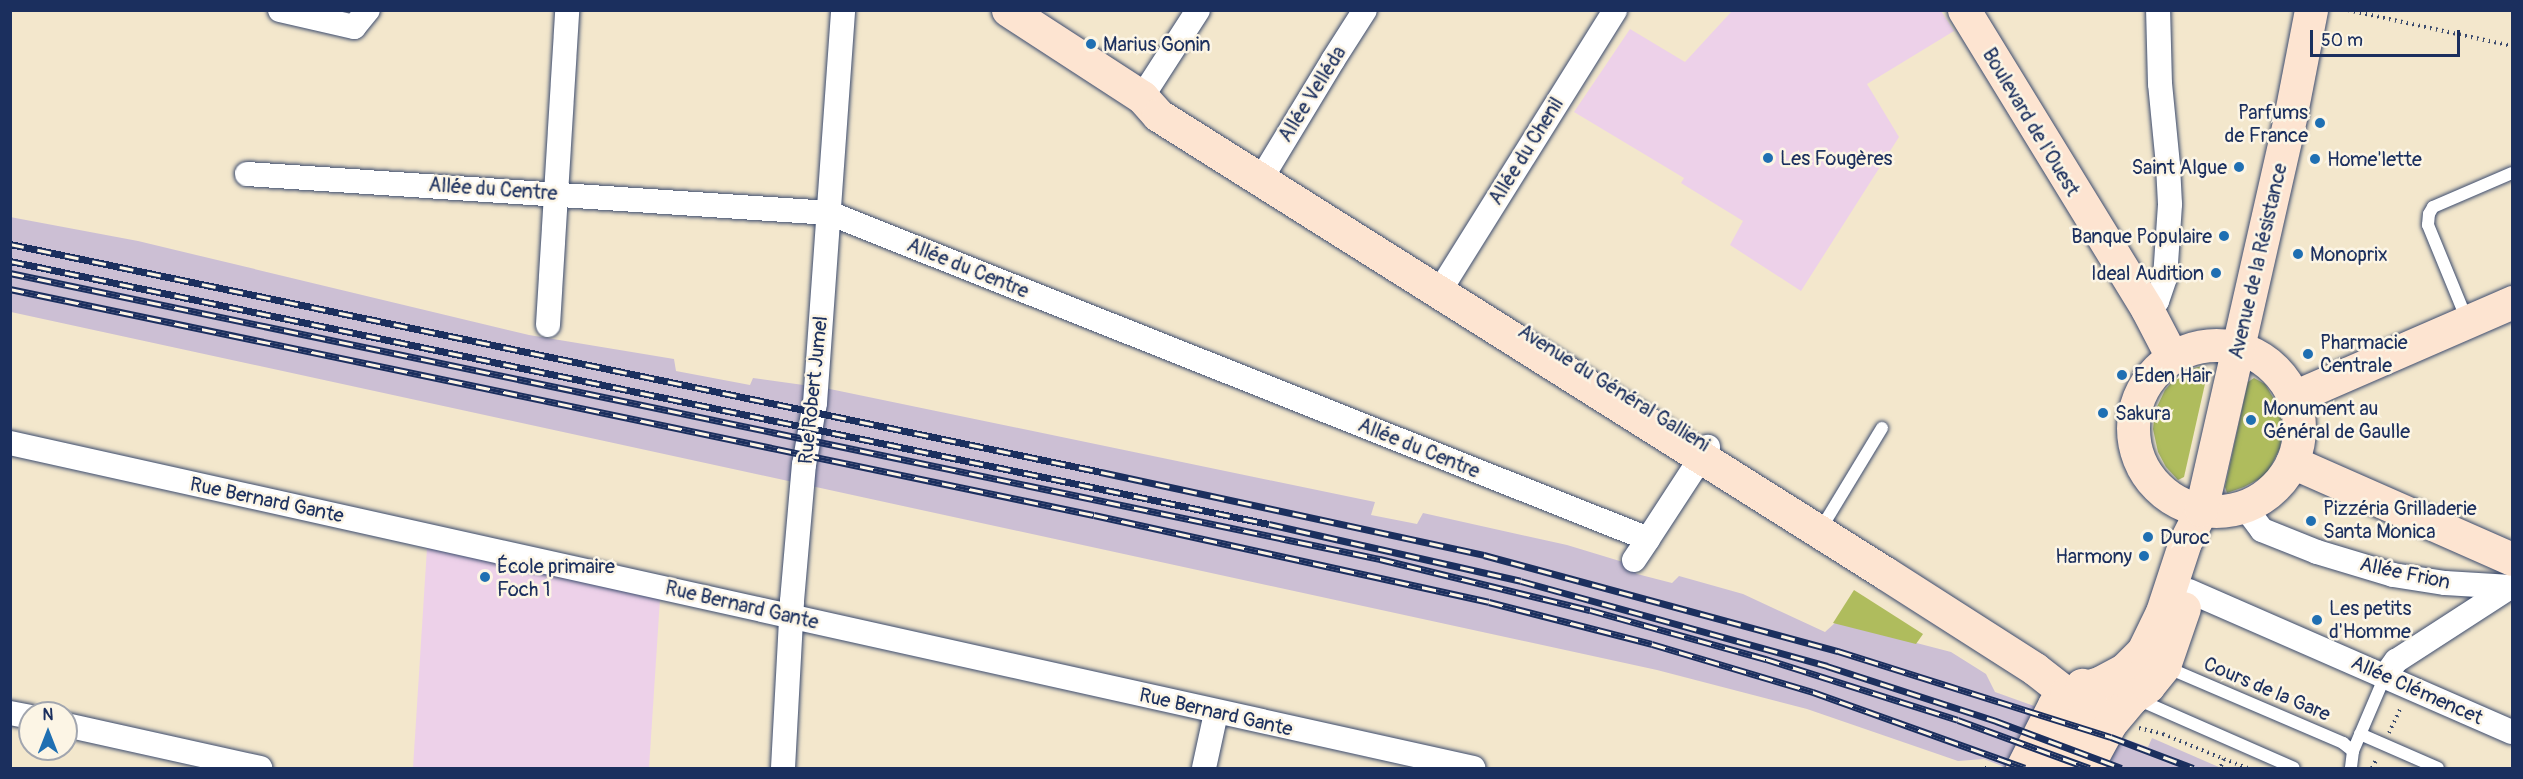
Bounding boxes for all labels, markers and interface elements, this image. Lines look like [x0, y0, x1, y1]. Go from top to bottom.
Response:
scale bar [2313, 18, 2463, 56]
text: 50 m [2321, 29, 2363, 52]
place label: Marius Gonin [1103, 32, 1211, 56]
marker: Marius Gonin [1084, 37, 1098, 51]
street label: Allée Velléda [1273, 42, 1351, 146]
street label: Boulevard de l'Ouest [1977, 44, 2085, 200]
street label: Allée du Chenil [1483, 93, 1569, 209]
place label: Parfums de France [2225, 100, 2308, 147]
marker: Parfums de France [2313, 116, 2327, 130]
place label: Les Fougères [1780, 146, 1893, 170]
place label: Home'lette [2327, 147, 2422, 171]
marker: Les Fougères [1761, 151, 1775, 165]
marker: Home'lette [2308, 152, 2322, 166]
place label: Saint Algue [2131, 155, 2227, 179]
marker: Saint Algue [2232, 160, 2246, 174]
street label: Avenue de la Résistance [2224, 161, 2292, 361]
street label: Allée du Centre [428, 173, 558, 205]
place label: Banque Populaire [2071, 224, 2212, 248]
marker: Banque Populaire [2217, 229, 2231, 243]
street label: Allée du Centre [904, 233, 1032, 303]
place label: Monoprix [2310, 242, 2388, 266]
marker: Monoprix [2291, 247, 2305, 261]
place label: Ideal Audition [2091, 261, 2204, 285]
marker: Ideal Audition [2209, 266, 2223, 280]
street label: Rue Robert Jumel [793, 315, 833, 465]
street label: Avenue du Général Gallieni [1514, 319, 1714, 457]
place label: Pharmacie Centrale [2320, 330, 2407, 377]
marker: Pharmacie Centrale [2301, 347, 2315, 361]
place label: Eden Hair [2134, 363, 2212, 387]
marker: Eden Hair [2115, 368, 2129, 382]
place label: Monument au Général de Gaulle [2263, 396, 2410, 443]
place label: Sakura [2115, 401, 2171, 425]
marker: Sakura [2096, 406, 2110, 420]
street label: Allée du Centre [1355, 413, 1483, 483]
marker: Monument au Général de Gaulle [2244, 413, 2258, 427]
street label: Rue Bernard Gante [188, 472, 346, 528]
place label: Pizzéria Grilladerie Santa Monica [2323, 497, 2477, 544]
marker: Pizzéria Grilladerie Santa Monica [2304, 514, 2318, 528]
place label: Duroc [2160, 525, 2210, 549]
marker: Duroc [2141, 530, 2155, 544]
place label: Harmony [2055, 544, 2132, 568]
marker: Harmony [2137, 549, 2151, 563]
street label: Allée Frion [2358, 552, 2452, 594]
place label: École primaire Foch 1 [497, 554, 615, 601]
marker: École primaire Foch 1 [478, 570, 492, 584]
street label: Rue Bernard Gante [663, 576, 821, 634]
place label: Les petits d'Homme [2329, 596, 2411, 643]
marker: Les petits d'Homme [2310, 613, 2324, 627]
street label: Allée Clémencet [2347, 650, 2487, 730]
street label: Cours de la Gare [2200, 652, 2334, 726]
street label: Rue Bernard Gante [1137, 683, 1295, 741]
north arrow [18, 701, 78, 761]
text: N [43, 705, 53, 725]

